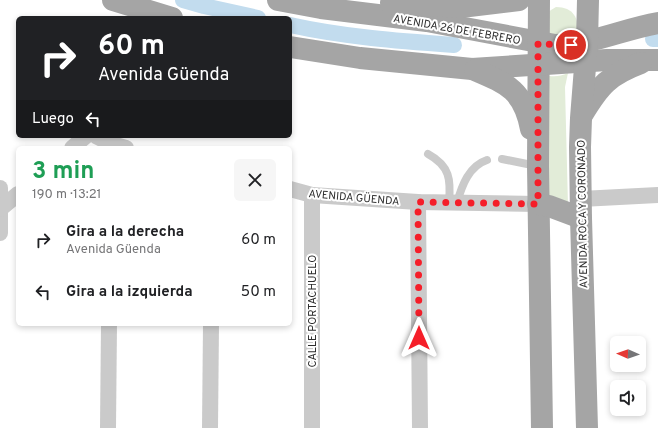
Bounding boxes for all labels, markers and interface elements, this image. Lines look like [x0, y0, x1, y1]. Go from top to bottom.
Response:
street label: AVENIDA 26 DE FEBRERO [392, 12, 522, 48]
pin [554, 28, 588, 62]
text: 60 m [98, 29, 165, 65]
icon: right [32, 32, 84, 84]
icon: arrive [560, 34, 582, 56]
text: Avenida Güenda [98, 64, 229, 87]
icon: left [82, 108, 104, 130]
text: Luego [32, 110, 74, 129]
street label: AVENIDA ROCA Y CORONADO [575, 140, 591, 288]
text: 3 min [32, 157, 94, 187]
button: close [234, 159, 276, 201]
street label: AVENIDA GÜENDA [308, 186, 400, 209]
text: 190 m · 13:21 [32, 187, 101, 203]
text: Gira a la derecha [66, 223, 184, 242]
icon: right [32, 229, 54, 251]
text: 60 m [241, 231, 276, 250]
text: Avenida Güenda [66, 242, 161, 258]
street label: CALLE PORTACHUELO [306, 255, 320, 367]
icon: left [32, 281, 54, 303]
text: Gira a la izquierda [66, 283, 193, 302]
text: 50 m [241, 283, 276, 302]
position arrow [398, 317, 440, 359]
north arrow [610, 336, 646, 372]
map controls [610, 336, 646, 416]
button: sound [610, 380, 646, 416]

